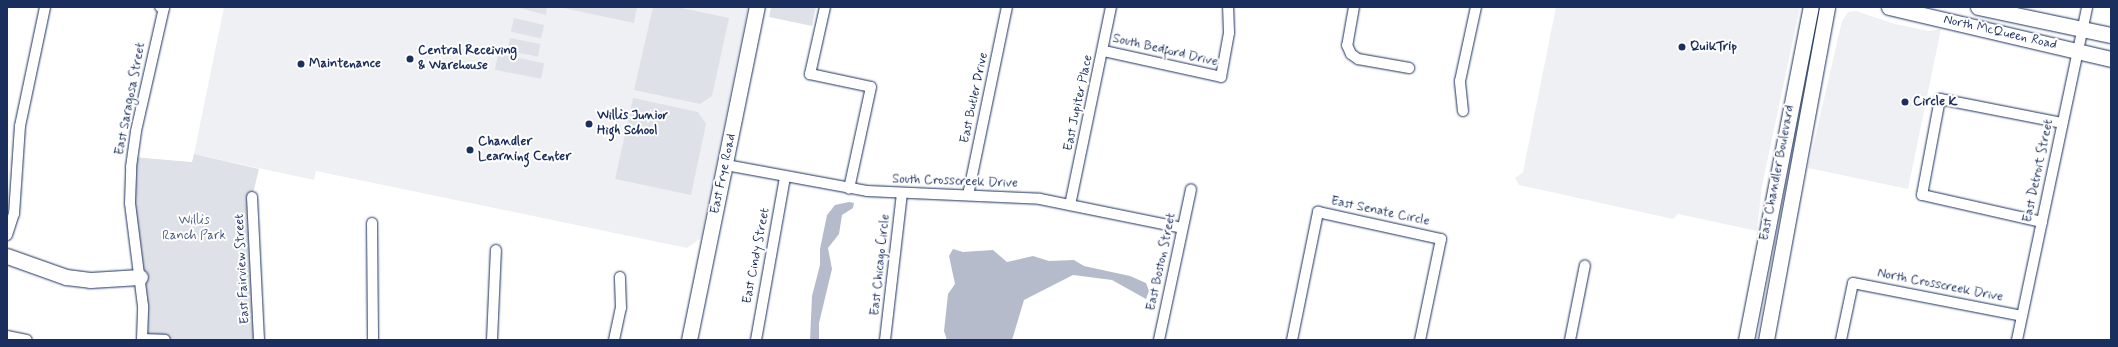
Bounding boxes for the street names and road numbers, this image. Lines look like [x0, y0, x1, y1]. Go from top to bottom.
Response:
street label: North McQueen Road [1942, 12, 2058, 54]
street label: South Bedford Drive [1111, 31, 1219, 71]
street label: East Saragosa Street [112, 40, 150, 158]
street label: East Butler Drive [958, 51, 992, 145]
street label: East Jupiter Place [1061, 53, 1097, 153]
street label: East Chandler Boulevard [1757, 105, 1799, 241]
street label: East Detroit Street [2020, 117, 2058, 225]
street label: East Frye Road [708, 133, 740, 215]
street label: South Crosscreek Drive [892, 172, 1018, 192]
street label: East Senate Circle [1329, 194, 1431, 230]
street label: East Cindy Street [740, 206, 774, 306]
street label: East Boston Street [1144, 211, 1180, 313]
street label: East Fairview Street [232, 212, 254, 326]
street label: East Chicago Circle [868, 213, 894, 317]
street label: North Crosscreek Drive [1876, 266, 2004, 306]

